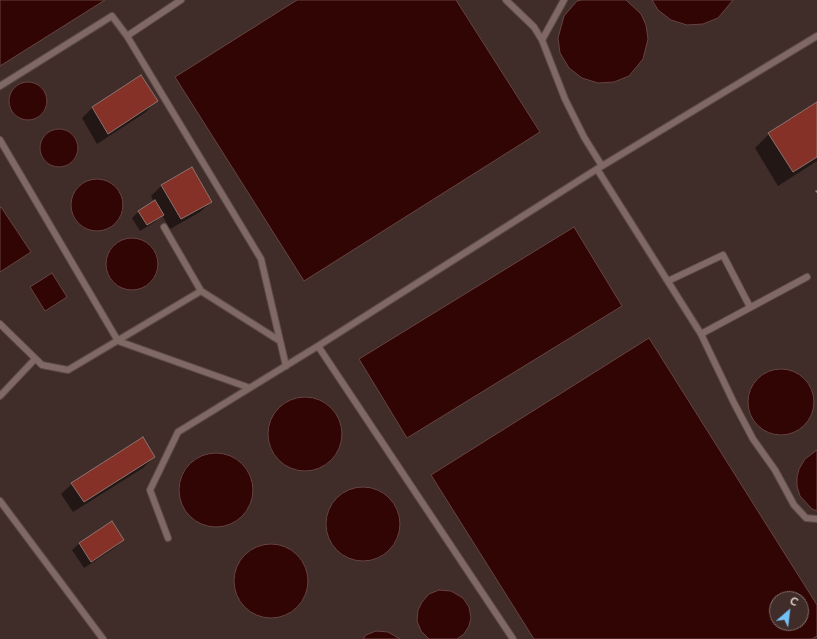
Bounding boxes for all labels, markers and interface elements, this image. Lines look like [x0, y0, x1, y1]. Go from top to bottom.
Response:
north arrow [769, 591, 809, 631]
text: С [788, 593, 801, 608]

